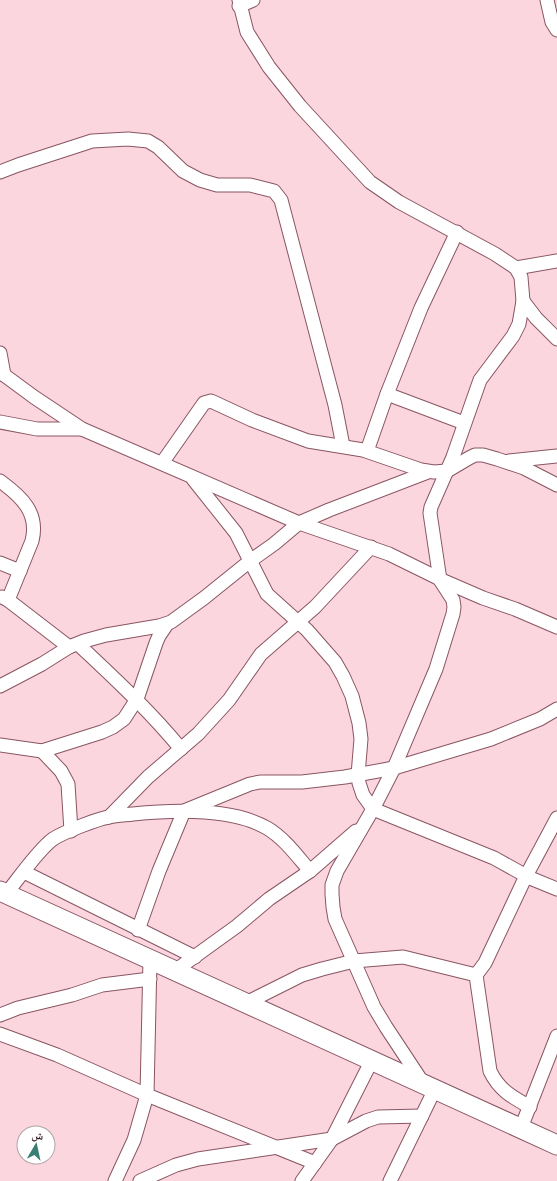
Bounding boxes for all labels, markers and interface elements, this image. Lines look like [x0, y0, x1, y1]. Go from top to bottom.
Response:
north arrow [16, 1125, 56, 1165]
text: ش [31, 1126, 45, 1144]

